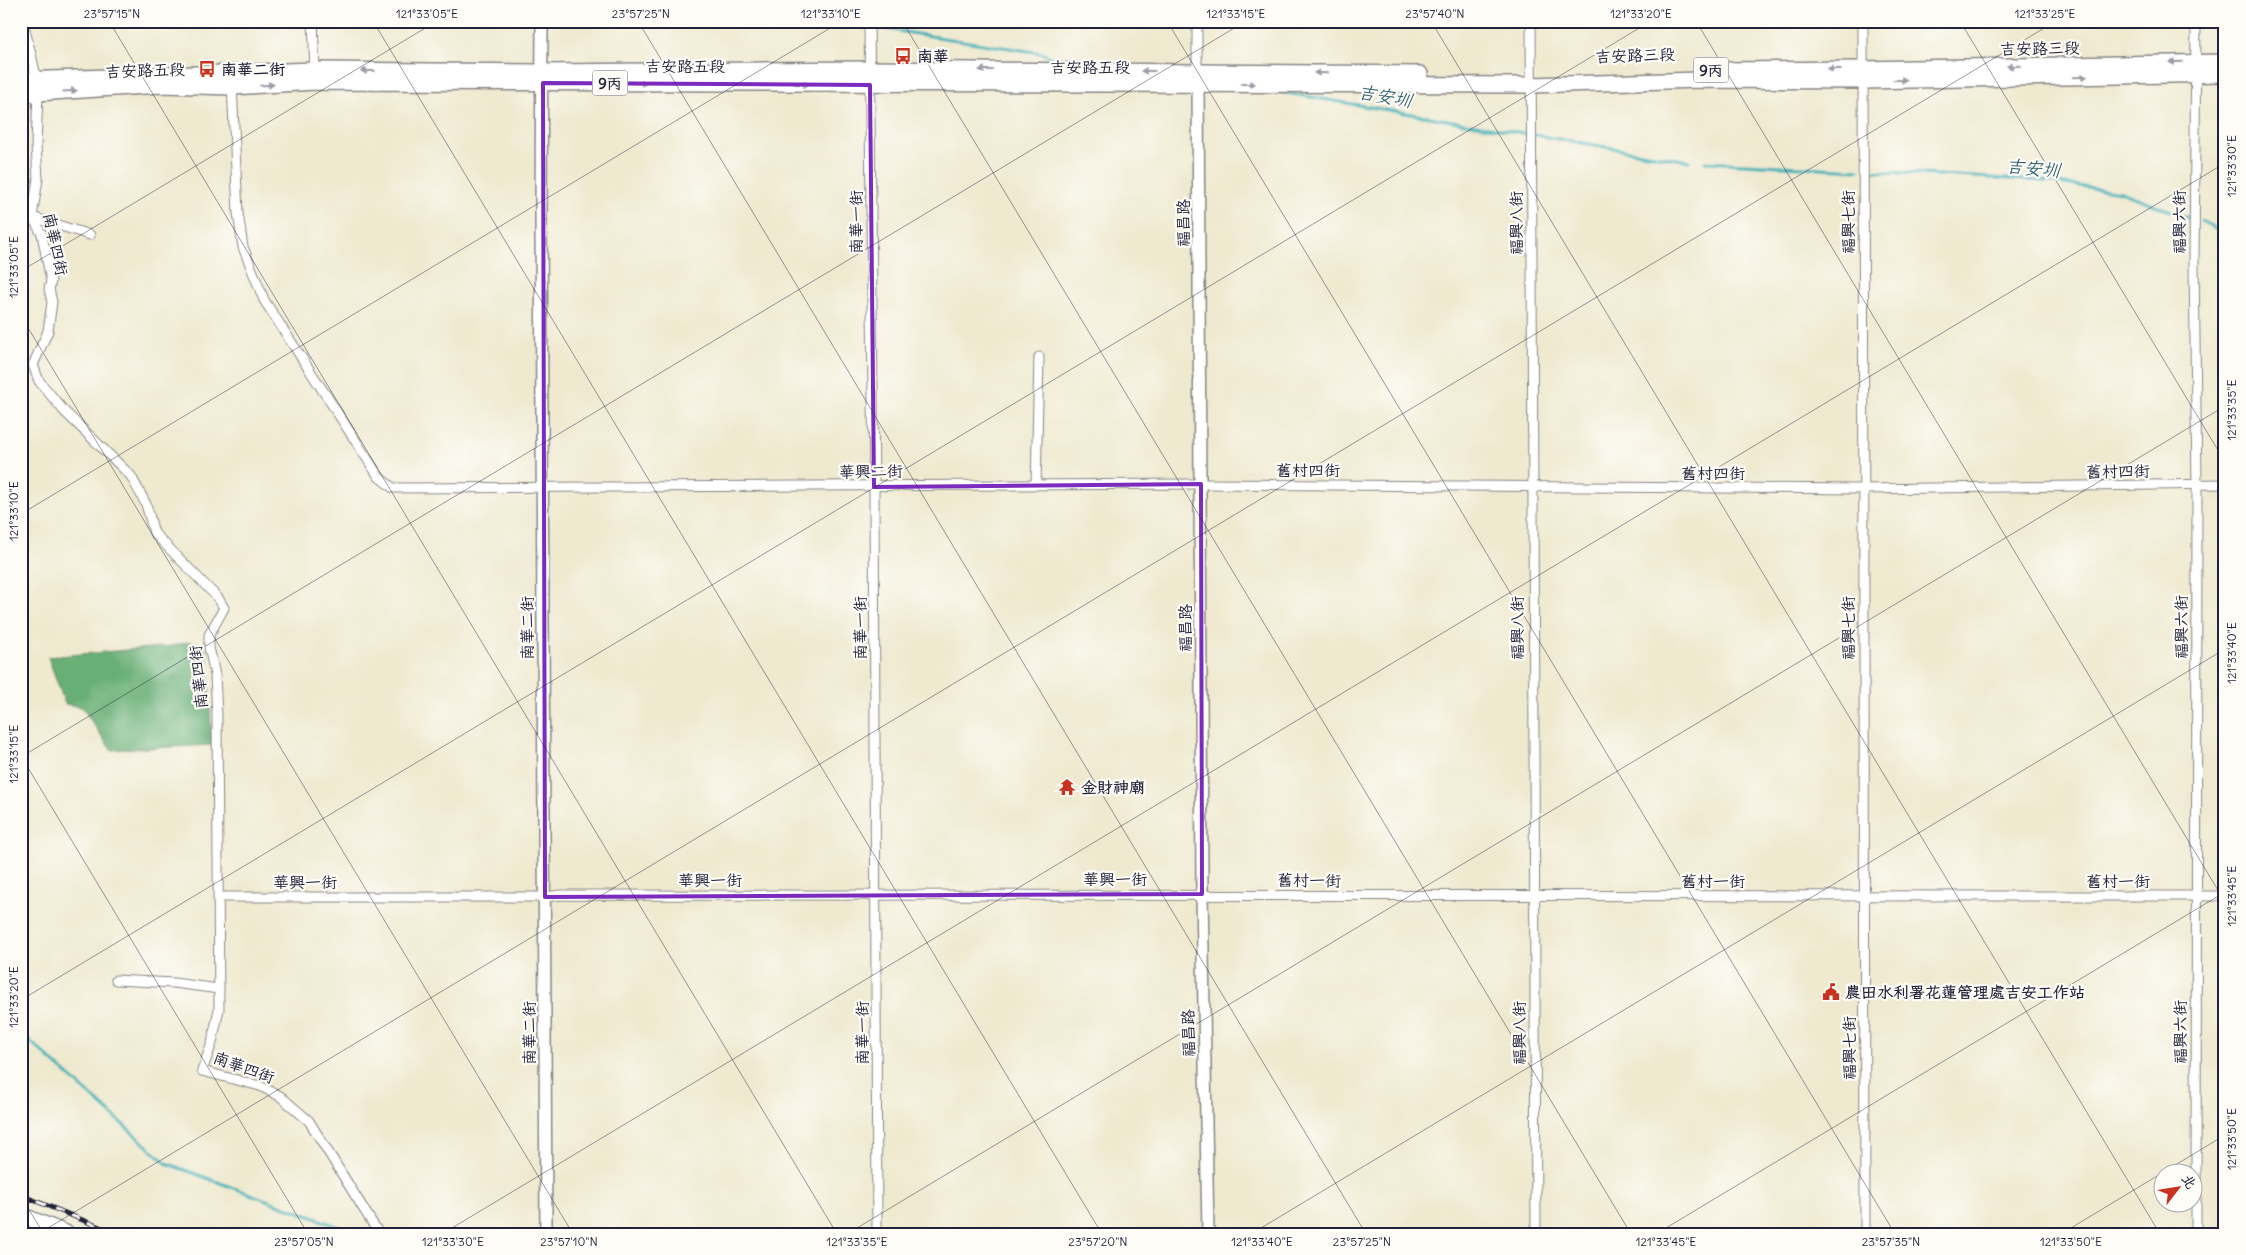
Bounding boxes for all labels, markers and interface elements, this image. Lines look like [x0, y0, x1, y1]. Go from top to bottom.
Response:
text: 23°57'15"N [84, 6, 140, 21]
text: 121°33'05"E [396, 6, 458, 21]
text: 23°57'25"N [612, 6, 670, 21]
text: 121°33'10"E [801, 6, 861, 21]
text: 121°33'15"E [1207, 6, 1265, 21]
text: 23°57'40"N [1405, 6, 1465, 21]
text: 121°33'20"E [1610, 6, 1672, 21]
text: 121°33'25"E [2015, 6, 2075, 21]
street label: 吉安路三段 [2000, 37, 2080, 59]
street label: 吉安路三段 [1595, 44, 1675, 66]
bus stop icon: 南華 [893, 46, 913, 66]
place label: 南華 [917, 46, 949, 66]
street label: 吉安路五段 [645, 56, 725, 76]
street label: 吉安路五段 [1050, 57, 1130, 77]
road number: 9丙 [1694, 58, 1728, 82]
one-way arrow [2168, 58, 2184, 66]
street label: 吉安路五段 [105, 59, 185, 81]
bus stop icon: 南華二街 [197, 59, 217, 79]
place label: 南華二街 [221, 59, 285, 79]
one-way arrow [2005, 62, 2021, 70]
one-way arrow [1825, 65, 1841, 73]
one-way arrow [978, 66, 994, 74]
one-way arrow [360, 67, 376, 75]
one-way arrow [1140, 67, 1156, 75]
one-way arrow [1313, 69, 1329, 77]
road number: 9丙 [592, 70, 628, 96]
one-way arrow [2072, 72, 2088, 80]
one-way arrow [1893, 76, 1909, 84]
one-way arrow [632, 79, 648, 87]
one-way arrow [259, 80, 275, 88]
one-way arrow [794, 80, 810, 88]
one-way arrow [1240, 80, 1256, 88]
water label: 吉安圳 [1356, 80, 1416, 112]
one-way arrow [62, 87, 78, 95]
text: 121°33'30"E [2224, 135, 2239, 197]
water label: 吉安圳 [2005, 154, 2063, 182]
street label: 南華一街 [846, 190, 866, 254]
street label: 福興七街 [1838, 190, 1858, 254]
street label: 福興六街 [2169, 190, 2189, 254]
street label: 福興八街 [1506, 191, 1526, 255]
street label: 福昌路 [1173, 199, 1193, 247]
street label: 南華四街 [40, 211, 72, 277]
text: 121°33'05"E [6, 236, 21, 298]
text: 121°33'35"E [2224, 380, 2239, 440]
street label: 華興二街 [839, 460, 903, 482]
street label: 舊村四街 [1276, 460, 1340, 480]
street label: 舊村四街 [2086, 460, 2150, 482]
street label: 舊村四街 [1681, 463, 1745, 483]
text: 121°33'10"E [6, 481, 21, 541]
street label: 福興六街 [2171, 595, 2191, 659]
street label: 南華二街 [517, 596, 537, 660]
street label: 南華一街 [850, 596, 870, 660]
street label: 福興八街 [1507, 596, 1527, 660]
street label: 福興七街 [1838, 596, 1858, 660]
street label: 福昌路 [1175, 604, 1195, 652]
text: 121°33'40"E [2224, 622, 2239, 684]
street label: 南華四街 [185, 644, 211, 710]
text: 121°33'15"E [6, 725, 21, 783]
temple icon: 金財神廟 [1057, 777, 1077, 797]
place label: 金財神廟 [1081, 777, 1145, 797]
text: 121°33'45"E [2224, 866, 2239, 926]
street label: 華興一街 [1083, 869, 1147, 889]
street label: 舊村一街 [1277, 869, 1341, 891]
street label: 華興一街 [678, 870, 742, 890]
street label: 舊村一街 [1681, 871, 1745, 891]
street label: 舊村一街 [2086, 871, 2150, 891]
street label: 華興一街 [273, 872, 337, 892]
text: 121°33'20"E [6, 966, 21, 1028]
public building icon: 農田水利署花蓮管理處吉安工作站 [1821, 982, 1841, 1002]
place label: 農田水利署花蓮管理處吉安工作站 [1845, 982, 2085, 1002]
street label: 福興六街 [2170, 1000, 2190, 1064]
street label: 南華二街 [519, 1001, 539, 1065]
street label: 南華一街 [852, 1001, 872, 1065]
street label: 福興八街 [1509, 1001, 1529, 1065]
street label: 福昌路 [1178, 1009, 1198, 1057]
street label: 福興七街 [1839, 1016, 1859, 1080]
street label: 南華四街 [211, 1047, 277, 1087]
text: 121°33'50"E [2224, 1108, 2239, 1170]
north arrow [2154, 1162, 2204, 1212]
text: 北 [2178, 1171, 2200, 1192]
text: 23°57'05"N [274, 1234, 334, 1249]
text: 121°33'30"E [422, 1234, 484, 1249]
text: 23°57'10"N [540, 1234, 598, 1249]
text: 121°33'35"E [827, 1234, 887, 1249]
text: 23°57'20"N [1068, 1234, 1128, 1249]
text: 121°33'40"E [1231, 1234, 1293, 1249]
text: 23°57'25"N [1333, 1234, 1391, 1249]
text: 121°33'45"E [1636, 1234, 1696, 1249]
text: 23°57'35"N [1862, 1234, 1920, 1249]
text: 121°33'50"E [2040, 1234, 2102, 1249]

